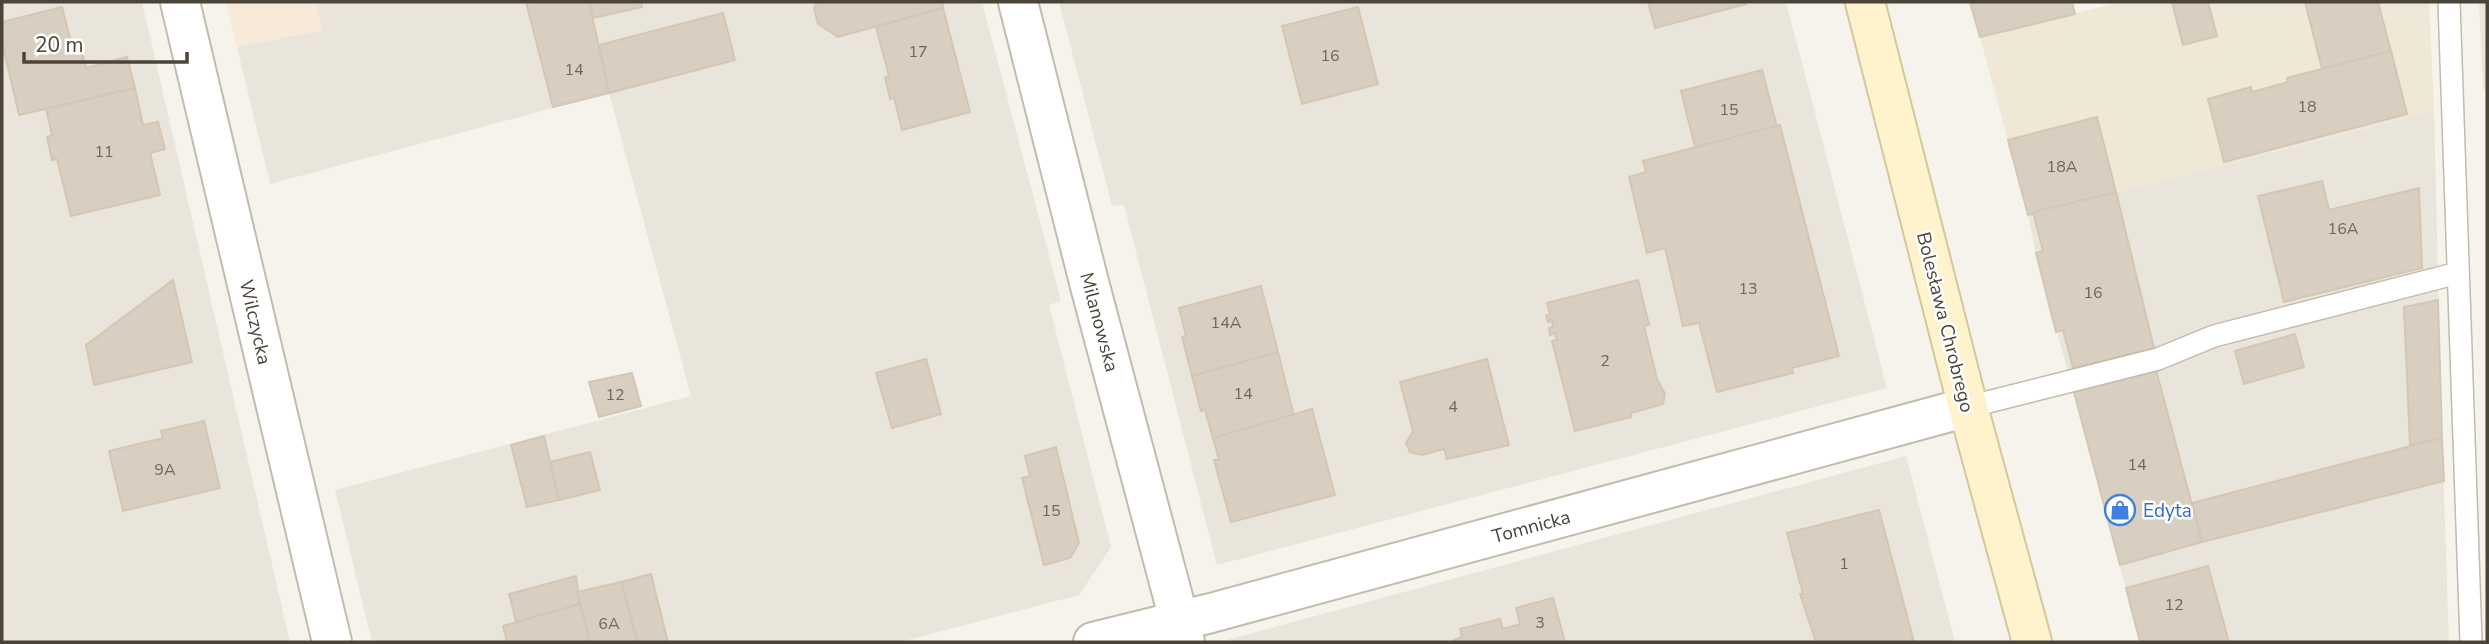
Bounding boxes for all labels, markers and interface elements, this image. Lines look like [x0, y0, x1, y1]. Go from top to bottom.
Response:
scale bar [24, 21, 187, 65]
text: 20 m [35, 31, 84, 59]
house number: 17 [908, 41, 928, 63]
house number: 16 [1320, 45, 1340, 67]
house number: 14 [564, 59, 584, 81]
house number: 18 [2297, 96, 2317, 118]
house number: 15 [1719, 99, 1739, 121]
house number: 11 [94, 141, 114, 163]
house number: 18A [2047, 156, 2078, 178]
house number: 16A [2328, 218, 2359, 240]
street label: Bolesława Chrobrego [1910, 229, 1980, 415]
street label: Milanowska [1073, 270, 1125, 375]
street label: Wilczycka [233, 277, 277, 367]
house number: 13 [1738, 278, 1758, 300]
house number: 16 [2083, 282, 2103, 304]
house number: 14A [1211, 312, 1242, 334]
house number: 2 [1600, 350, 1610, 372]
house number: 14 [1233, 383, 1253, 405]
house number: 12 [605, 384, 625, 406]
house number: 4 [1448, 396, 1458, 418]
house number: 14 [2127, 454, 2147, 476]
house number: 9A [154, 459, 176, 481]
shop icon: Edyta [2103, 493, 2137, 527]
place label: Edyta [2143, 498, 2192, 524]
house number: 15 [1041, 500, 1061, 522]
street label: Tomnicka [1489, 504, 1573, 550]
house number: 1 [1839, 553, 1849, 575]
house number: 12 [2164, 594, 2184, 616]
house number: 3 [1535, 612, 1545, 634]
house number: 6A [598, 613, 620, 635]

